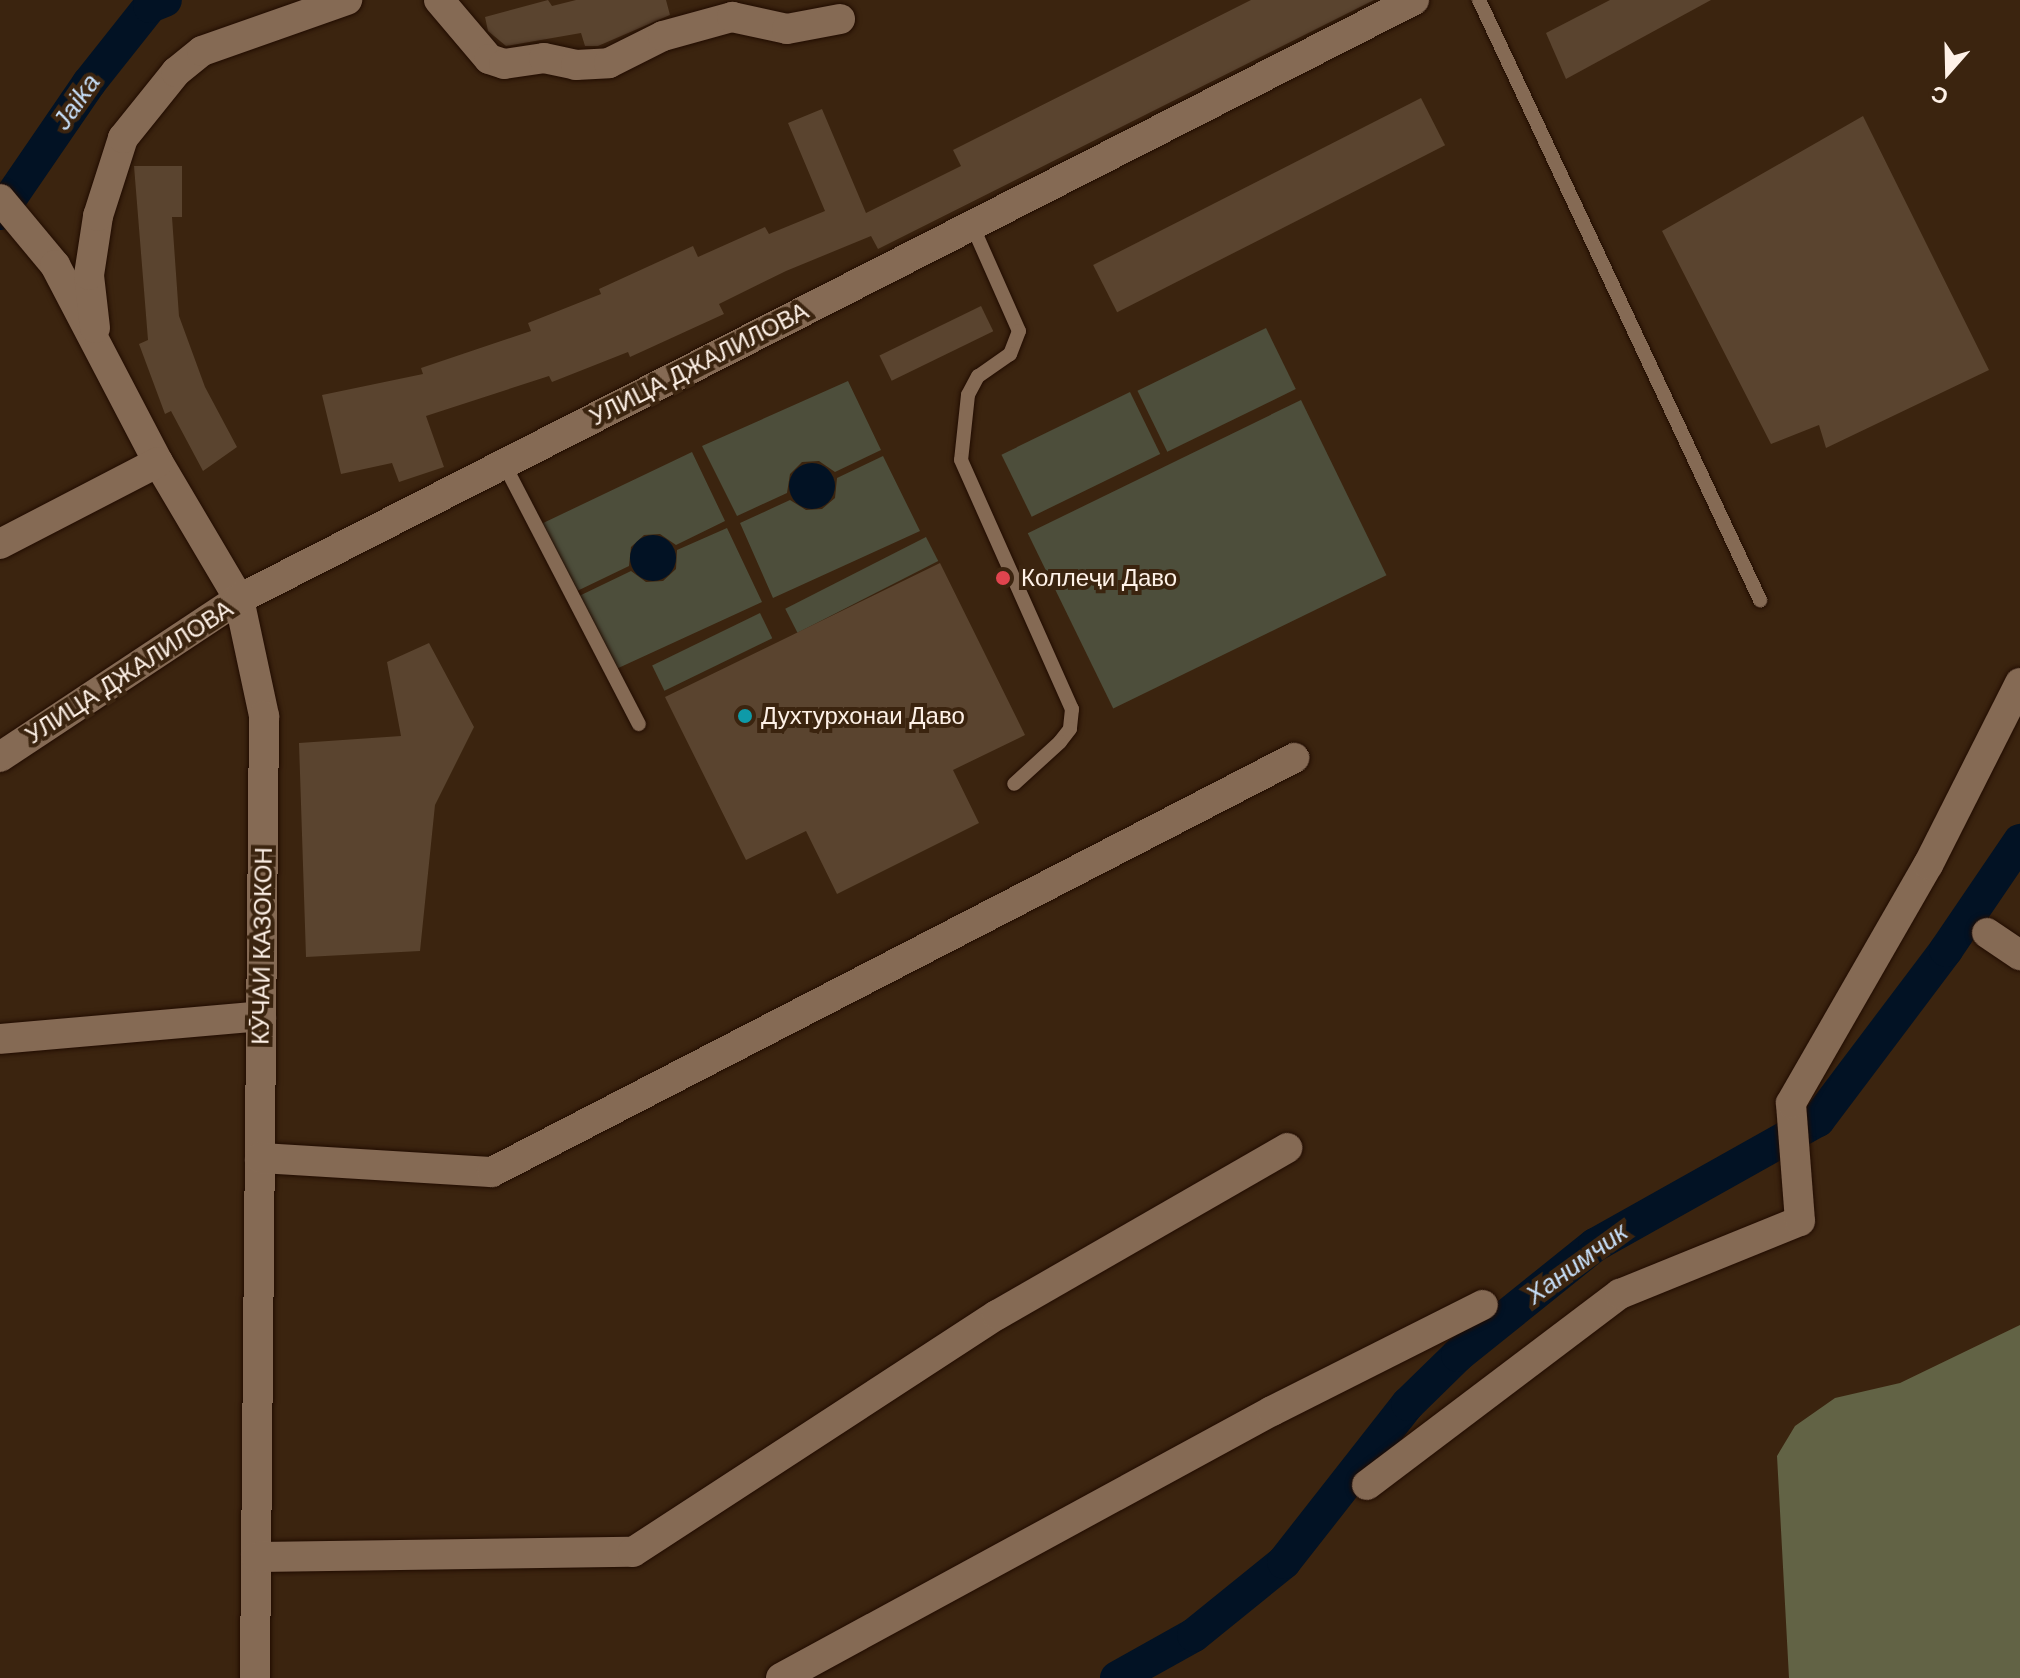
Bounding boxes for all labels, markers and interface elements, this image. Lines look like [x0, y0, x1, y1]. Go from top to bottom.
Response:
north arrow [1908, 32, 1988, 112]
water label: Jaika [47, 68, 107, 136]
text: С [1928, 81, 1951, 109]
street label: УЛИЦА ДЖАЛИЛОВА [585, 296, 813, 432]
place label: Коллеҷи Даво [1021, 564, 1177, 592]
marker: Коллеҷи Даво [992, 567, 1014, 589]
street label: УЛИЦА ДЖАЛИЛОВА [20, 594, 238, 750]
place label: Духтурхонаи Даво [761, 702, 965, 730]
marker: Духтурхонаи Даво [736, 707, 754, 725]
street label: КӮЧАИ КАЗОКОН [246, 847, 278, 1045]
water label: Ханимчик [1520, 1217, 1634, 1311]

